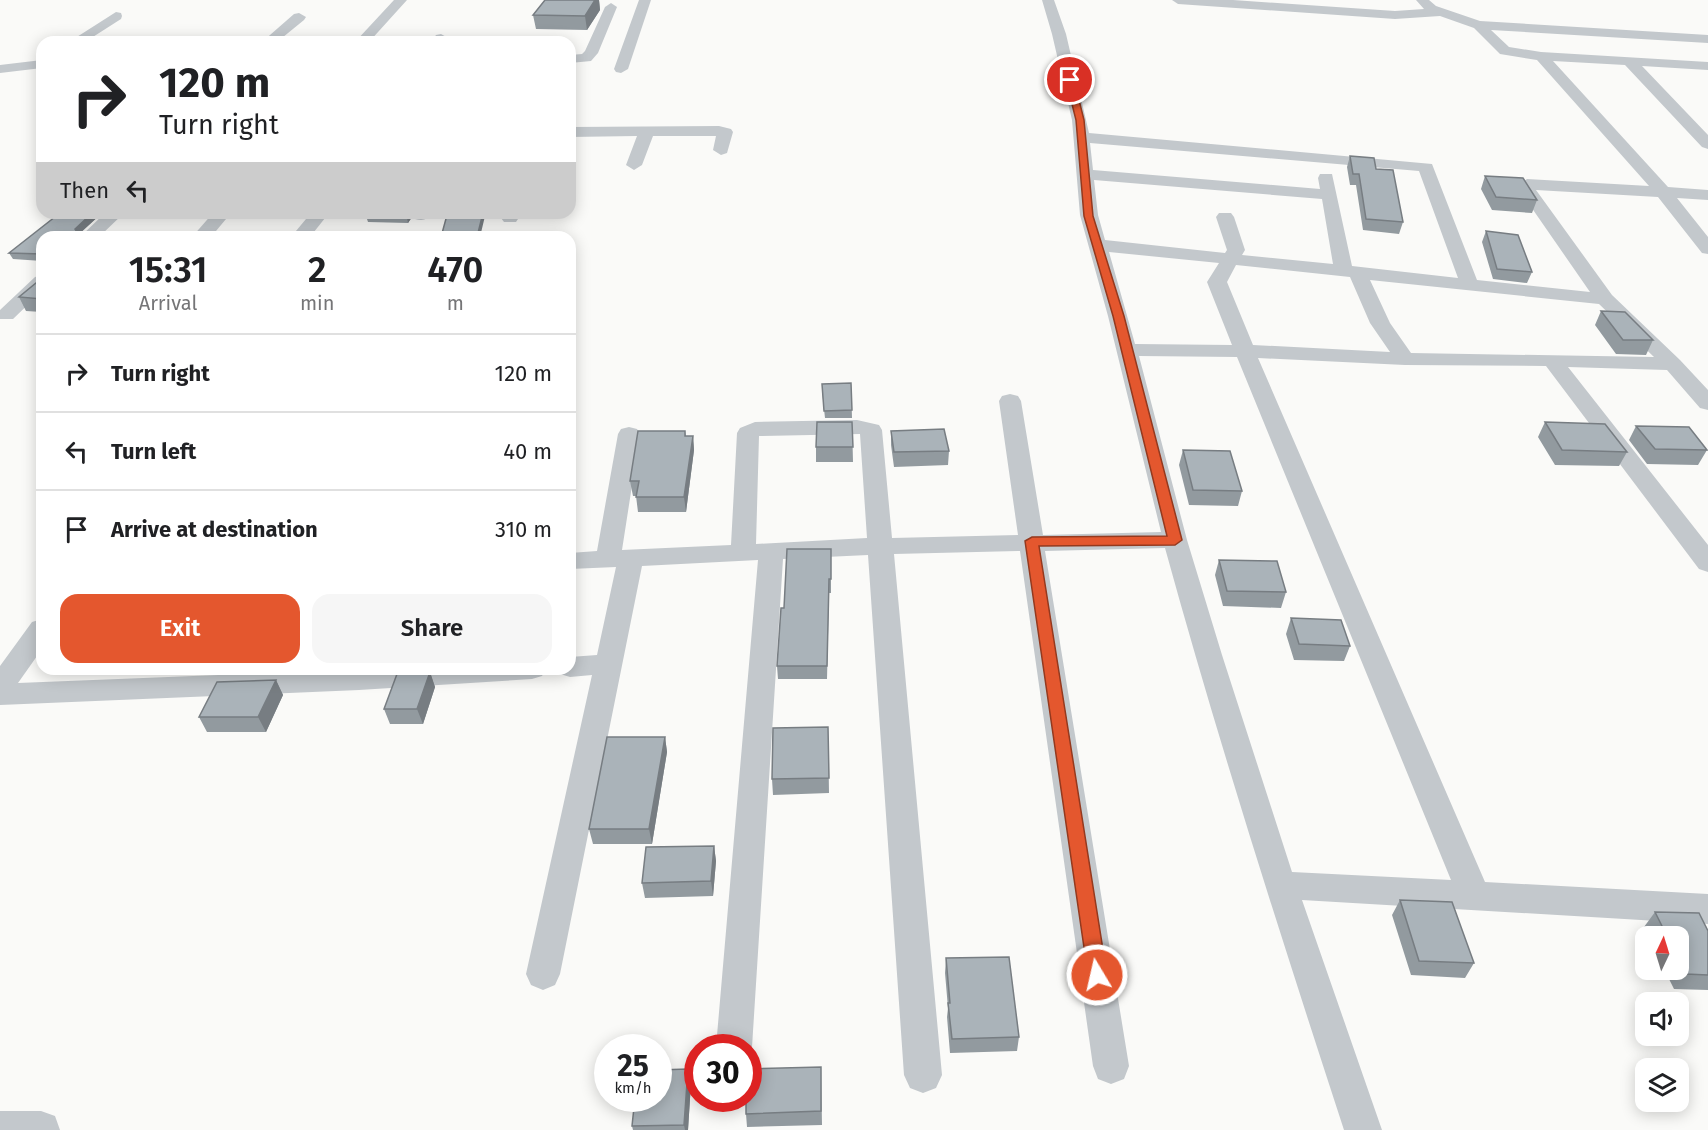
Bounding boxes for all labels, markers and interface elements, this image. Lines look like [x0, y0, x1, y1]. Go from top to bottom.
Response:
pin [1044, 54, 1095, 105]
text: 120 m [159, 58, 270, 108]
icon: right [60, 60, 138, 138]
icon: arrive [1053, 63, 1086, 96]
text: Turn right [159, 109, 279, 141]
icon: left [121, 174, 154, 207]
text: Then [60, 177, 109, 204]
text: 15:31 [129, 248, 207, 292]
text: 2 [308, 248, 326, 292]
text: 470 [427, 248, 483, 292]
text: Arrival [139, 291, 197, 315]
text: min [300, 291, 334, 315]
text: m [447, 291, 464, 315]
icon: right [60, 357, 93, 390]
text: Turn right [111, 360, 210, 387]
text: 120 m [495, 360, 552, 387]
icon: left [60, 435, 93, 468]
text: Turn left [111, 438, 196, 465]
text: 40 m [503, 438, 552, 465]
icon: arrive [60, 513, 93, 546]
text: Arrive at destination [111, 516, 318, 543]
text: 310 m [495, 516, 552, 543]
button: Exit [60, 594, 300, 663]
button: Share [312, 594, 552, 663]
north arrow [1635, 926, 1689, 980]
map controls [1635, 926, 1689, 1112]
position arrow [1065, 943, 1129, 1007]
button: sound [1635, 992, 1689, 1046]
speed limit sign: 30 [684, 1034, 762, 1112]
text: 25 [617, 1048, 649, 1084]
button: layers [1635, 1058, 1689, 1112]
text: km/h [614, 1079, 652, 1097]

